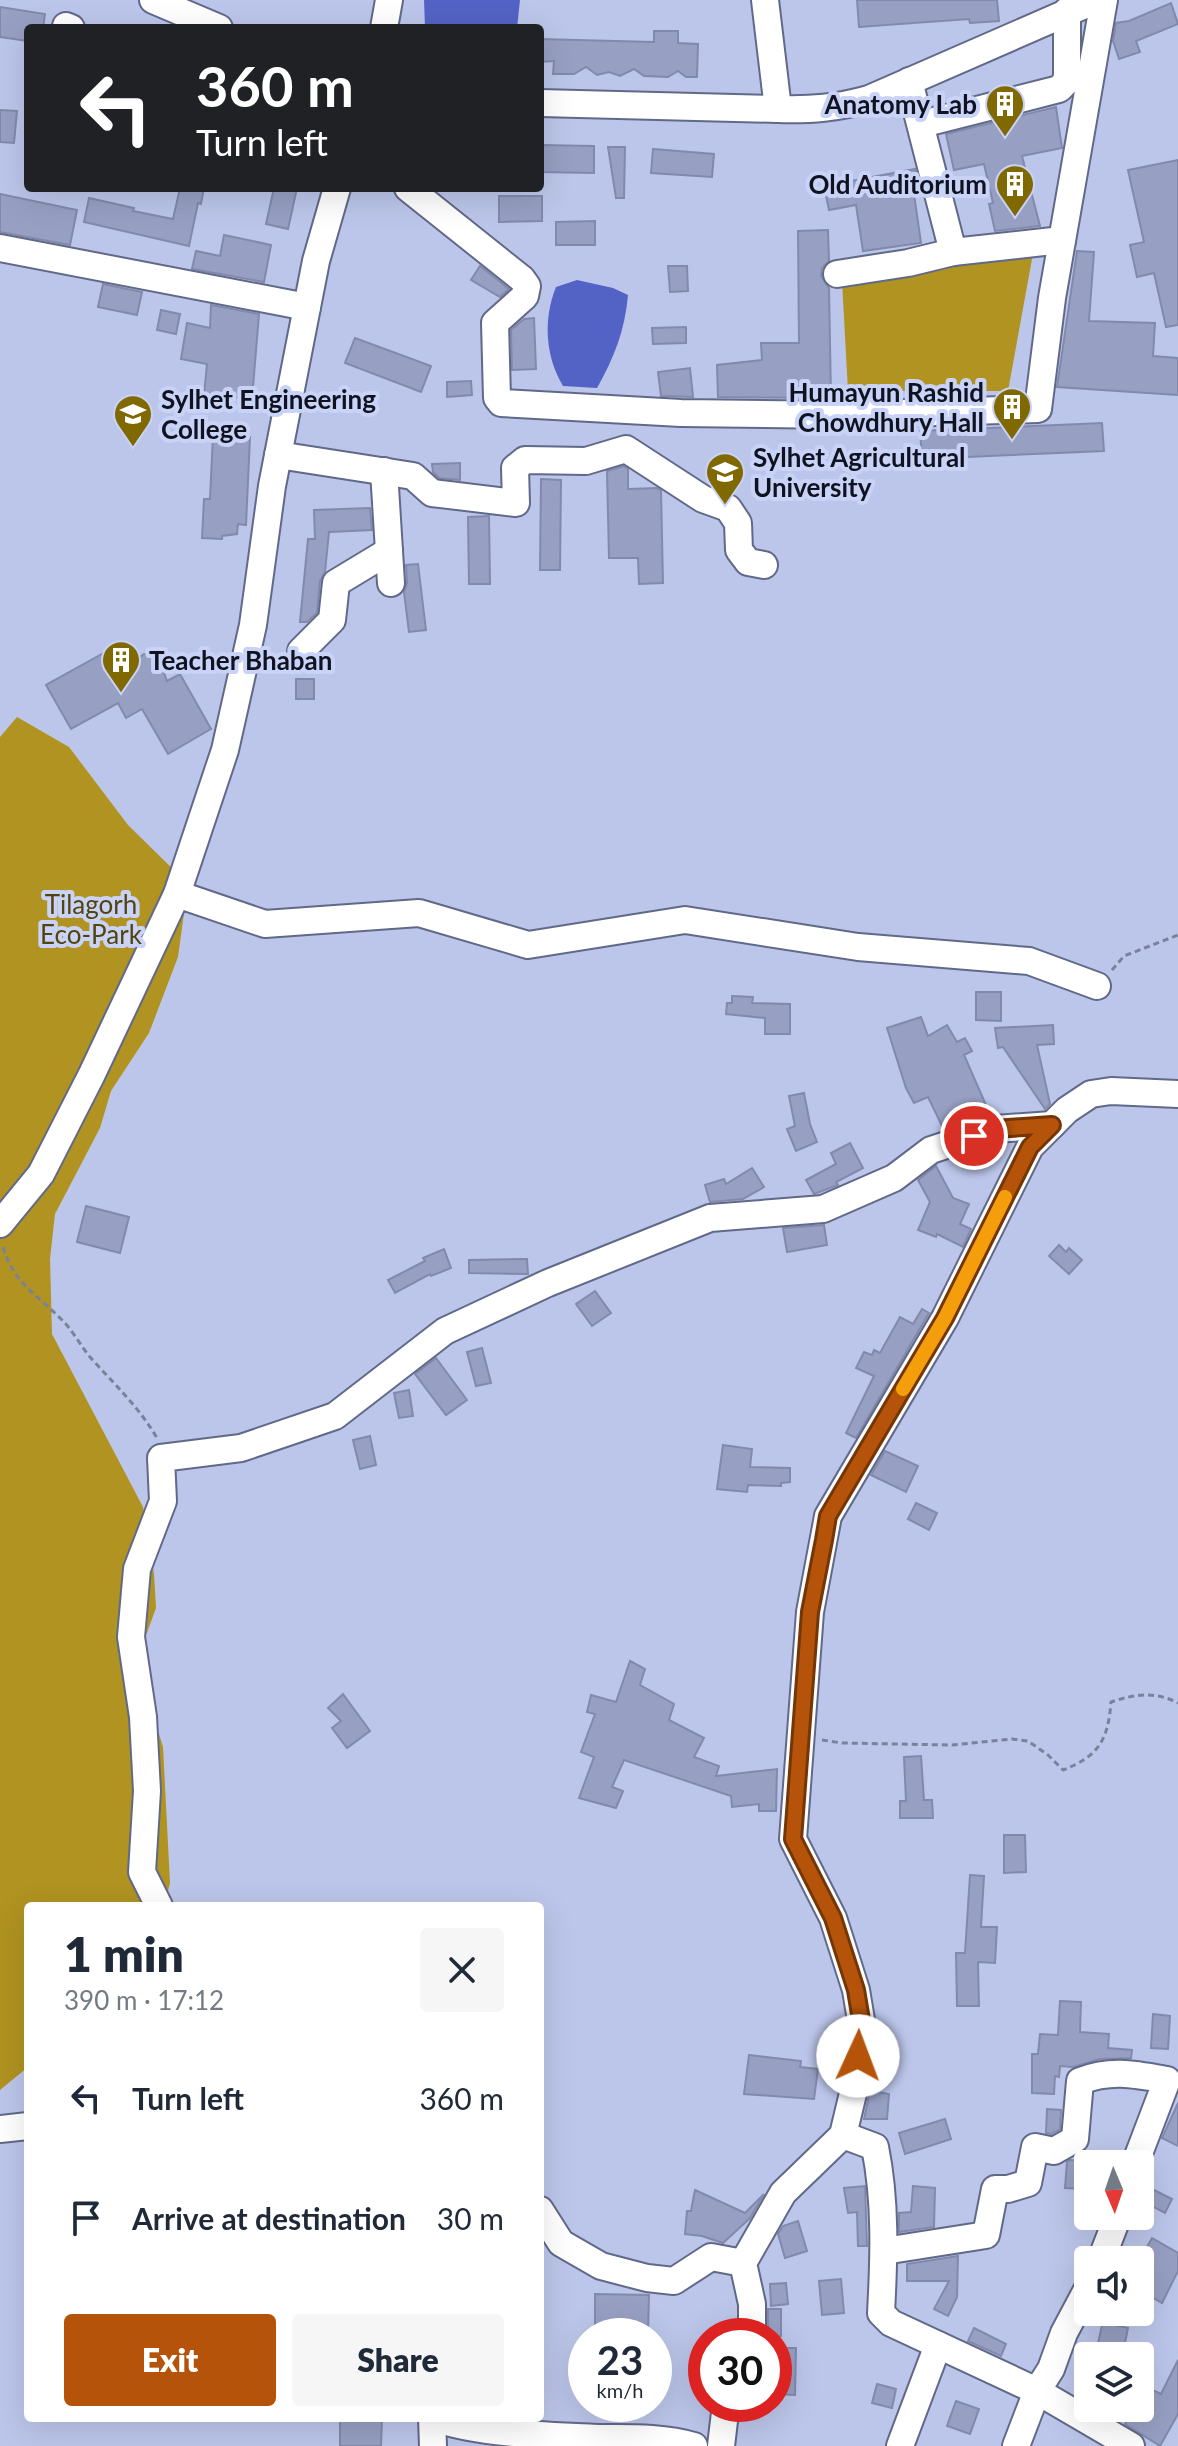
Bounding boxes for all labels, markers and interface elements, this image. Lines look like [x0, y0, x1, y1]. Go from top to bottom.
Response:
text: 360 m [196, 52, 354, 119]
icon: left [64, 56, 168, 160]
building icon: Anatomy Lab [984, 83, 1026, 138]
place label: Anatomy Lab [824, 88, 977, 120]
text: Turn left [196, 120, 328, 164]
building icon: Old Auditorium [994, 163, 1036, 218]
place label: Old Auditorium [809, 168, 987, 200]
place label: Humayun Rashid Chowdhury Hall [788, 376, 984, 438]
place label: Sylhet Engineering College [161, 383, 376, 445]
building icon: Humayun Rashid Chowdhury Hall [991, 386, 1033, 441]
school or university icon: Sylhet Engineering College [112, 393, 154, 448]
place label: Sylhet Agricultural University [753, 441, 966, 503]
school or university icon: Sylhet Agricultural University [704, 451, 746, 506]
building icon: Teacher Bhaban [100, 639, 142, 694]
place label: Teacher Bhaban [149, 644, 332, 676]
park label: Tilagorh Eco-Park [40, 888, 143, 950]
pin [940, 1102, 1008, 1170]
icon: arrive [952, 1114, 996, 1158]
text: 1 min [64, 1925, 184, 1982]
button: close [420, 1928, 504, 2012]
text: 390 m · 17:12 [64, 1984, 224, 2016]
position arrow [816, 2014, 900, 2098]
icon: left [64, 2076, 108, 2120]
text: Turn left [132, 2080, 244, 2116]
text: 360 m [419, 2080, 504, 2116]
north arrow [1074, 2150, 1154, 2230]
map controls [1074, 2150, 1154, 2422]
icon: arrive [64, 2196, 108, 2240]
text: Arrive at destination [132, 2200, 406, 2236]
text: 30 m [437, 2200, 504, 2236]
button: sound [1074, 2246, 1154, 2326]
button: Exit [64, 2314, 276, 2406]
button: Share [292, 2314, 504, 2406]
speed limit sign: 30 [688, 2318, 792, 2422]
text: 23 [597, 2336, 643, 2384]
button: layers [1074, 2342, 1154, 2422]
text: km/h [597, 2378, 643, 2402]

